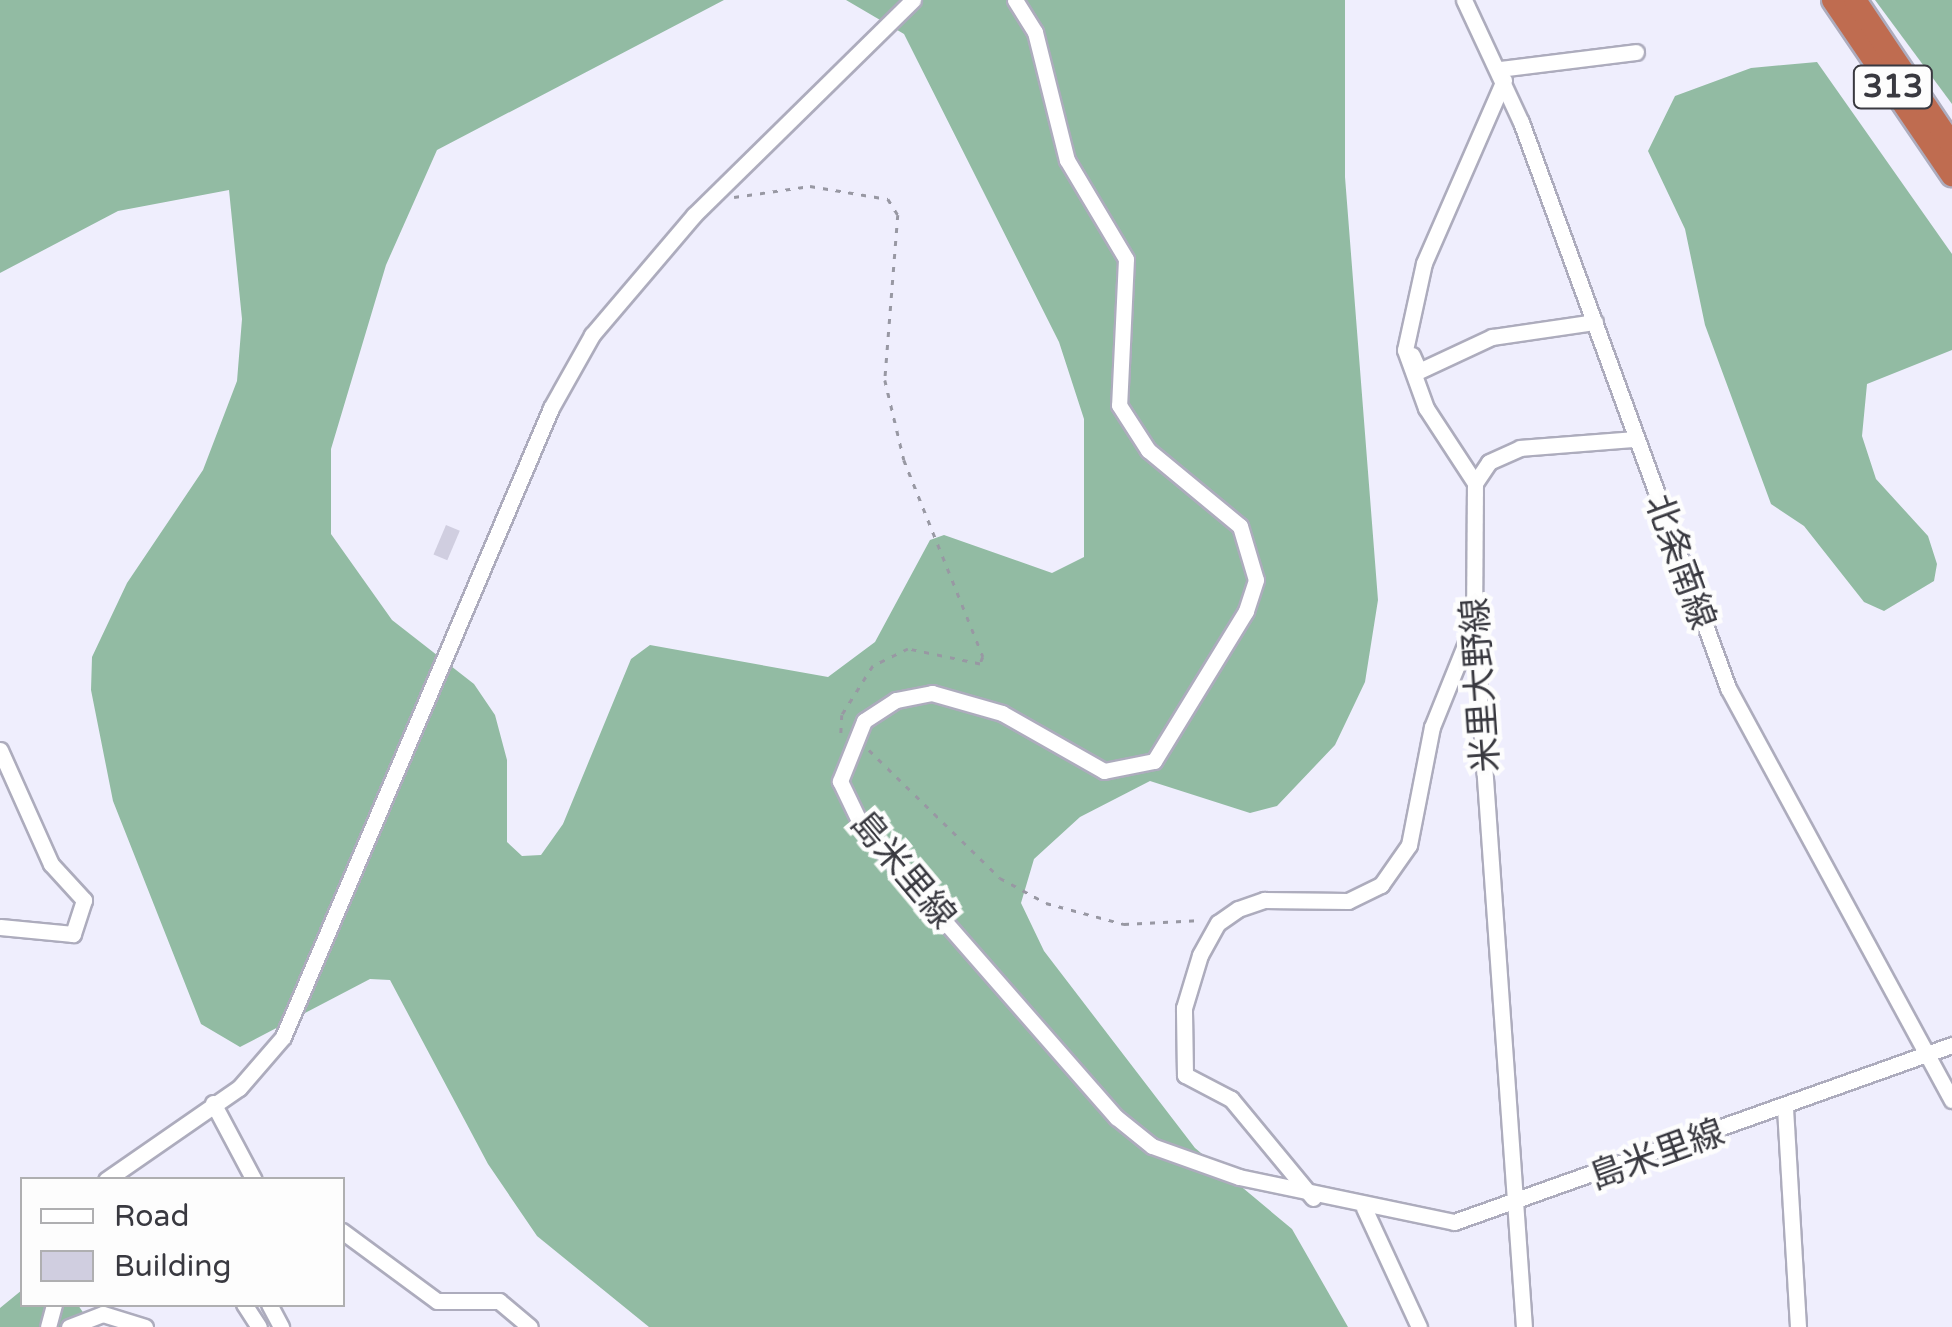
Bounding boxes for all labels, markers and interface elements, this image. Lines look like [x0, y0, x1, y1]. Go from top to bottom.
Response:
road number: 313 [1850, 60, 1936, 114]
street label: 北条南線 [1636, 489, 1724, 635]
street label: 米里大野線 [1454, 596, 1508, 774]
street label: 島米里線 [842, 803, 964, 937]
street label: 島米里線 [1584, 1111, 1730, 1199]
legend [20, 1177, 345, 1307]
text: Road [114, 1198, 189, 1235]
text: Building [114, 1248, 231, 1285]

